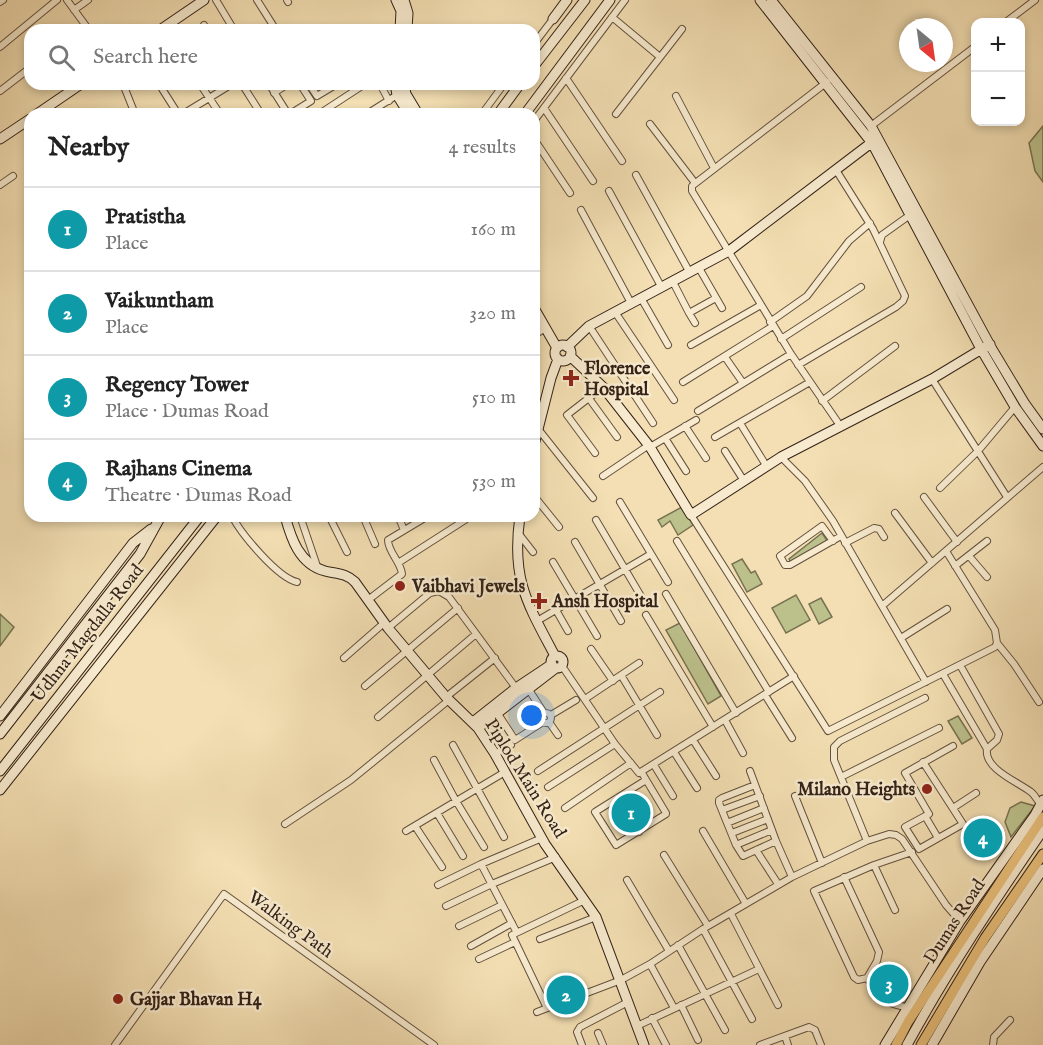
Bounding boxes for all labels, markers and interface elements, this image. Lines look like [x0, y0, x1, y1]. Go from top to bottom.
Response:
north arrow [899, 18, 953, 72]
map controls [971, 18, 1025, 126]
button: + [971, 18, 1025, 72]
search box [24, 24, 540, 90]
icon: search [45, 41, 78, 74]
text: Search here [93, 43, 198, 71]
button: − [971, 72, 1025, 126]
text: Nearby [48, 131, 129, 164]
text: 4 results [449, 135, 516, 160]
text: Pratistha [105, 203, 185, 231]
text: 1 [64, 217, 71, 242]
text: 160 m [470, 217, 516, 242]
text: Place [105, 231, 148, 256]
text: Vaikuntham [105, 287, 214, 315]
text: 2 [63, 301, 72, 326]
text: 320 m [470, 301, 516, 326]
text: Place [105, 315, 148, 340]
place label: Florence Hospital [584, 358, 651, 402]
marker: Florence Hospital [562, 369, 580, 387]
text: Regency Tower [105, 371, 249, 399]
text: 3 [64, 385, 71, 410]
text: 510 m [472, 385, 516, 410]
text: Place · Dumas Road [105, 399, 269, 424]
text: Rajhans Cinema [105, 455, 252, 483]
text: 4 [63, 469, 72, 494]
text: 530 m [472, 469, 516, 494]
text: Theatre · Dumas Road [105, 483, 292, 508]
street label: Udhna Magdalla Road [27, 560, 150, 708]
place label: Vaibhavi Jewels [411, 576, 526, 599]
marker: Vaibhavi Jewels [393, 579, 407, 593]
place label: Ansh Hospital [551, 591, 659, 614]
marker: Ansh Hospital [530, 592, 548, 610]
your location [517, 701, 546, 730]
street label: Piplod Main Road [479, 715, 571, 843]
place label: Milano Heights [797, 779, 916, 802]
marker: Milano Heights [920, 782, 934, 796]
pin: 1 [612, 790, 650, 836]
pin: 4 [964, 816, 1002, 860]
street label: Dumas Road [919, 875, 991, 969]
street label: Walking Path [243, 886, 338, 964]
pin: 3 [870, 962, 908, 1006]
pin: 2 [546, 972, 586, 1018]
place label: Gajjar Bhavan H4 [130, 989, 263, 1012]
marker: Gajjar Bhavan H4 [111, 992, 125, 1006]

